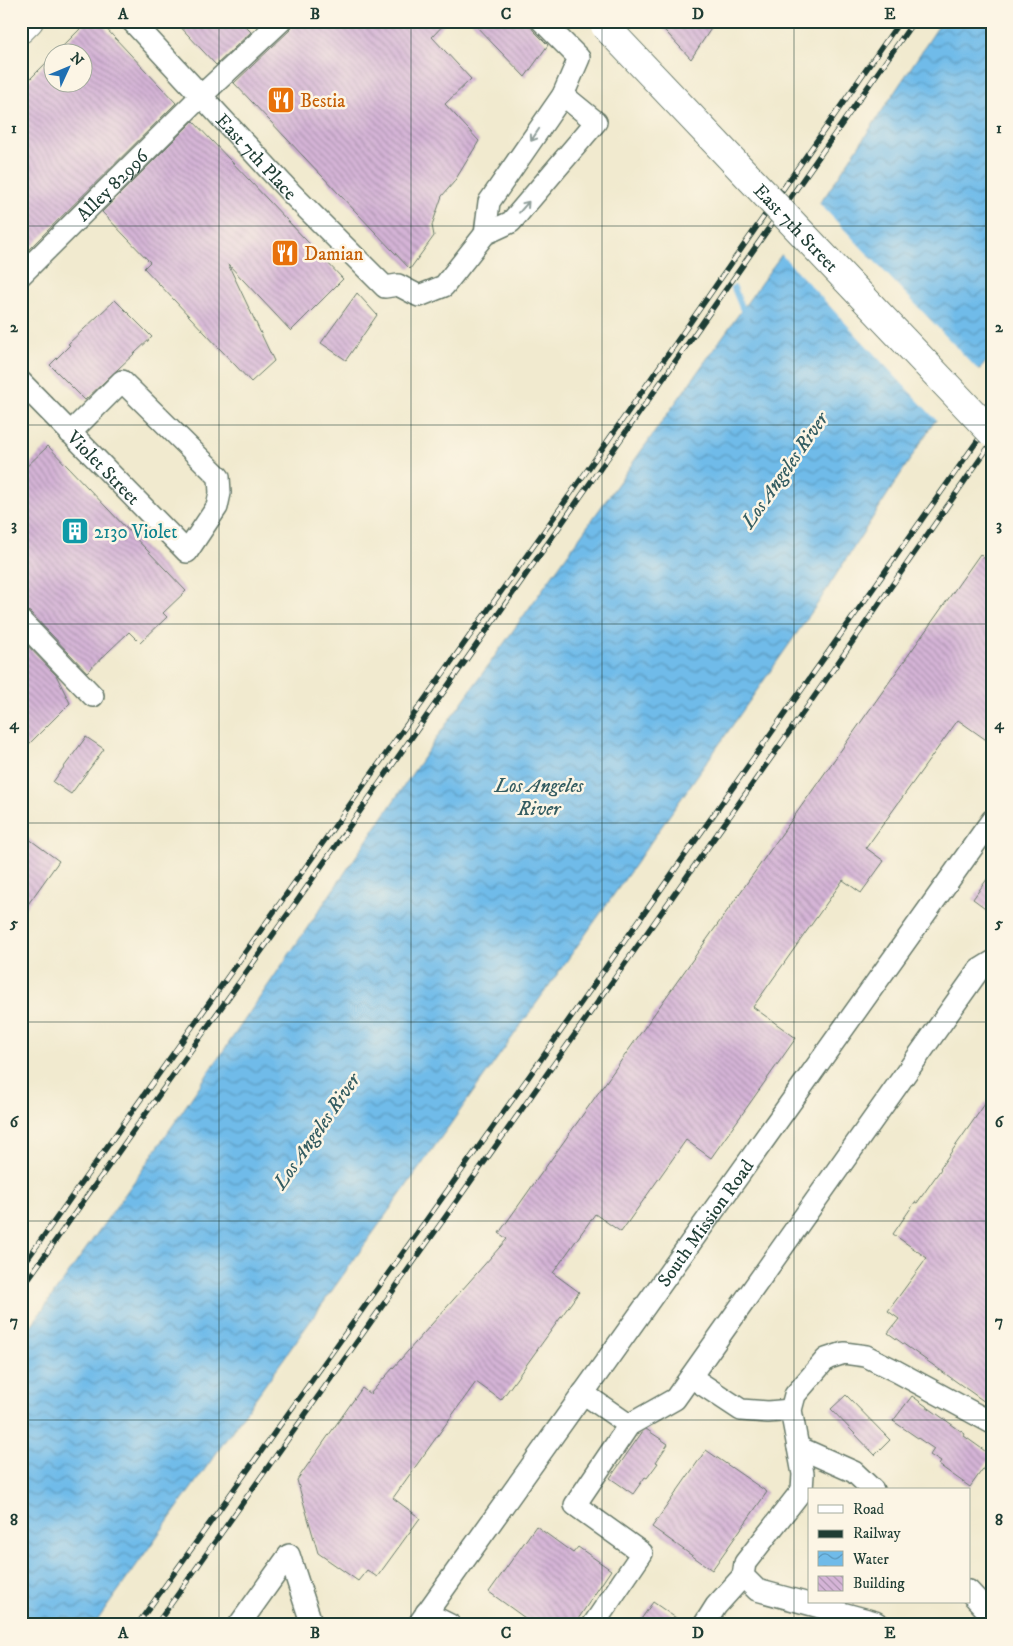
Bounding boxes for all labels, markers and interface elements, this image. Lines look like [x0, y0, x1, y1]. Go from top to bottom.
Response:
text: A [117, 4, 129, 24]
text: B [310, 4, 320, 24]
text: C [501, 4, 511, 24]
text: D [692, 4, 704, 24]
text: E [884, 4, 896, 24]
north arrow [42, 42, 92, 92]
text: N [66, 49, 87, 70]
restaurant icon: Bestia [266, 85, 296, 115]
place label: Bestia [300, 90, 345, 113]
street label: East 7th Place [210, 109, 301, 205]
text: 1 [11, 118, 17, 138]
text: 1 [996, 118, 1002, 138]
one-way arrow [530, 128, 540, 142]
street label: Alley 82996 [72, 144, 154, 226]
street label: East 7th Street [748, 180, 843, 277]
one-way arrow [518, 200, 530, 213]
restaurant icon: Damian [270, 238, 300, 268]
place label: Damian [304, 243, 363, 266]
text: 2 [10, 317, 19, 337]
text: 2 [995, 317, 1004, 337]
water label: Los Angeles River [736, 407, 835, 534]
street label: Violet Street [61, 426, 144, 510]
text: 3 [11, 515, 17, 535]
text: 3 [996, 515, 1002, 535]
building icon: 2130 Violet [60, 516, 90, 546]
place label: 2130 Violet [94, 521, 177, 544]
text: 4 [8, 714, 19, 734]
text: 4 [993, 714, 1004, 734]
water label: Los Angeles River [494, 774, 584, 822]
text: 5 [9, 913, 18, 933]
text: 5 [994, 913, 1003, 933]
water label: Los Angeles River [268, 1068, 367, 1195]
text: 6 [10, 1112, 20, 1132]
text: 6 [995, 1112, 1005, 1132]
street label: South Mission Road [653, 1155, 760, 1292]
text: 7 [10, 1311, 18, 1331]
text: 7 [995, 1311, 1003, 1331]
legend [808, 1488, 970, 1604]
text: Road [853, 1500, 885, 1519]
text: 8 [10, 1510, 18, 1530]
text: 8 [995, 1510, 1003, 1530]
text: Railway [853, 1524, 901, 1543]
text: Water [852, 1550, 889, 1569]
text: Building [853, 1574, 905, 1593]
text: A [117, 1623, 129, 1643]
text: B [310, 1623, 320, 1643]
text: C [501, 1623, 511, 1643]
text: D [692, 1623, 704, 1643]
text: E [884, 1623, 896, 1643]

